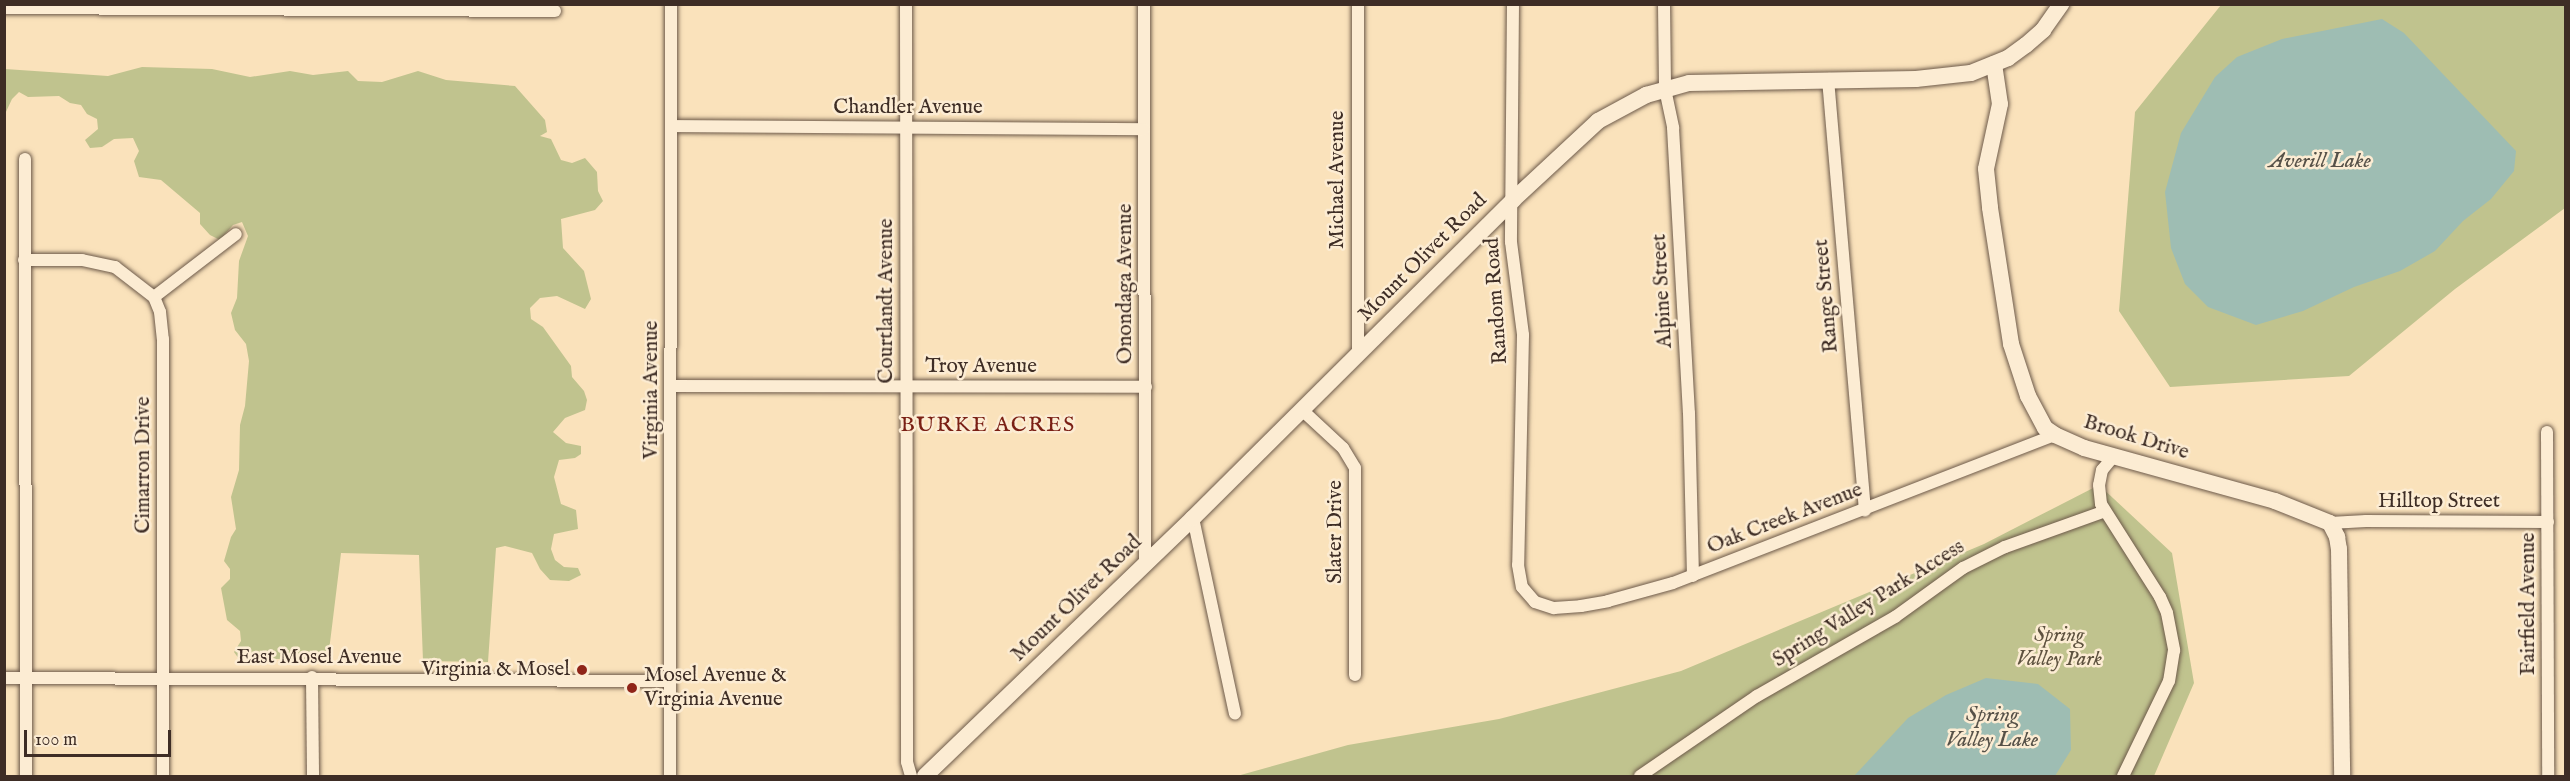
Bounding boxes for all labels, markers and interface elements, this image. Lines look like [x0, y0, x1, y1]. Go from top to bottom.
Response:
street label: Chandler Avenue [833, 95, 983, 121]
street label: Michael Avenue [1325, 111, 1351, 249]
water label: Averill Lake [2269, 149, 2371, 175]
street label: Mount Olivet Road [1354, 189, 1492, 327]
street label: Onondaga Avenue [1113, 204, 1139, 364]
street label: Courtlandt Avenue [874, 218, 900, 384]
street label: Alpine Street [1647, 233, 1679, 349]
street label: Random Road [1480, 237, 1514, 365]
street label: Range Street [1809, 238, 1845, 354]
street label: Virginia Avenue [639, 321, 665, 459]
street label: Troy Avenue [925, 354, 1037, 380]
street label: Cimarron Drive [131, 396, 157, 534]
street label: Brook Drive [2080, 410, 2192, 466]
district label: BURKE ACRES [900, 413, 1076, 439]
street label: Oak Creek Avenue [1704, 478, 1866, 560]
street label: Slater Drive [1323, 480, 1349, 584]
street label: Hilltop Street [2378, 489, 2500, 515]
street label: Mount Olivet Road [1007, 530, 1147, 668]
street label: Fairfield Avenue [2516, 533, 2542, 675]
street label: Spring Valley Park Access [1769, 535, 1969, 673]
park label: Spring Valley Park [2016, 623, 2102, 673]
street label: East Mosel Avenue [236, 645, 402, 671]
place label: Virginia & Mosel [421, 657, 570, 683]
marker: Virginia & Mosel [575, 663, 589, 677]
place label: Mosel Avenue & Virginia Avenue [644, 663, 787, 713]
marker: Mosel Avenue & Virginia Avenue [625, 681, 639, 695]
water label: Spring Valley Lake [1946, 702, 2038, 754]
scale bar [27, 718, 174, 756]
text: 100 m [35, 729, 77, 752]

